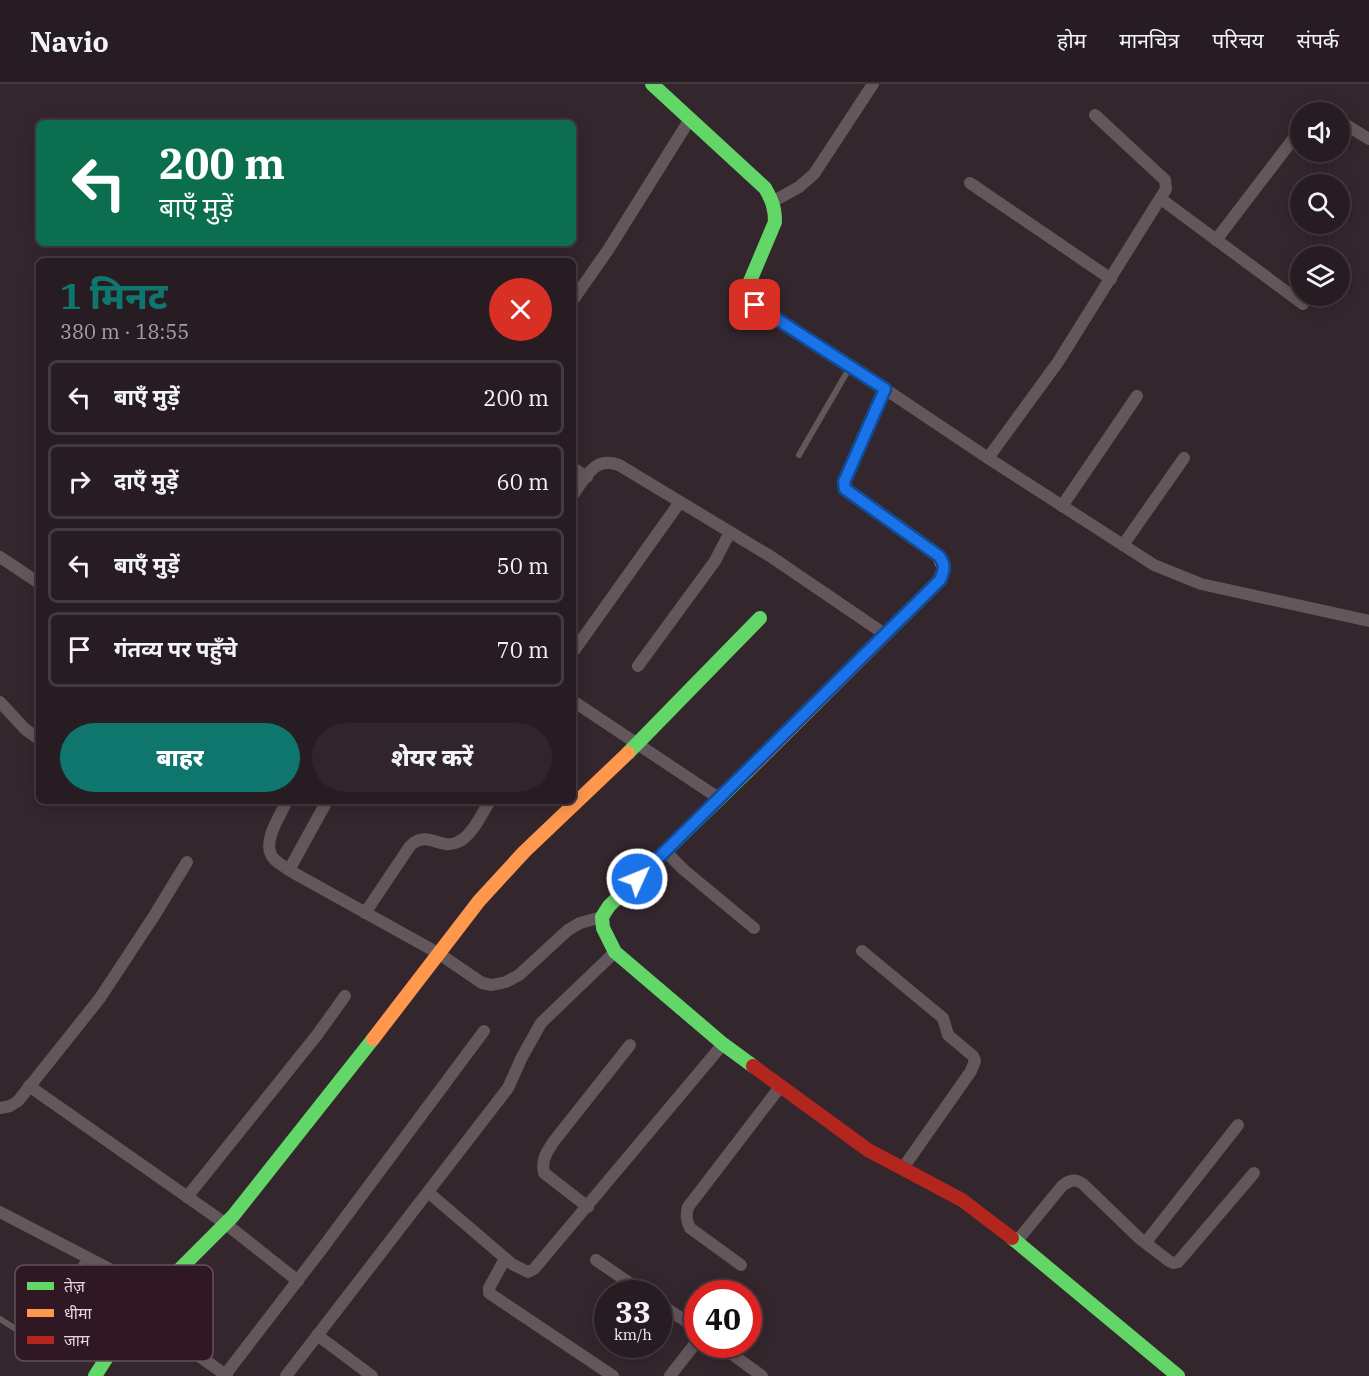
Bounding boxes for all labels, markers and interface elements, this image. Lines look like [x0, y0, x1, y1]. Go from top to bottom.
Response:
text: Navio [30, 23, 109, 60]
text: होम [1057, 26, 1086, 54]
text: मानचित्र [1119, 26, 1179, 54]
text: परिचय [1212, 26, 1264, 54]
text: संपर्क [1297, 26, 1339, 54]
map controls [1290, 102, 1350, 306]
button: sound [1290, 102, 1350, 162]
text: 200 m [159, 136, 285, 191]
icon: left [60, 144, 138, 222]
button: search [1290, 174, 1350, 234]
text: बाएँ मुड़ें [159, 189, 233, 224]
button: layers [1290, 246, 1350, 306]
text: 1 मिनट [60, 272, 167, 319]
button: close [489, 278, 552, 341]
pin [729, 279, 780, 330]
icon: arrive [738, 288, 771, 321]
text: 380 m · 18:55 [60, 318, 189, 345]
icon: left [63, 381, 96, 414]
text: बाएँ मुड़ें [114, 382, 179, 411]
text: 200 m [483, 383, 549, 412]
icon: right [63, 465, 96, 498]
text: दाएँ मुड़ें [114, 466, 178, 495]
text: 60 m [497, 467, 549, 496]
icon: left [63, 549, 96, 582]
text: बाएँ मुड़ें [114, 550, 179, 579]
text: 50 m [497, 551, 549, 580]
icon: arrive [63, 633, 96, 666]
text: गंतव्य पर पहुँचे [114, 634, 237, 663]
text: 70 m [497, 635, 549, 664]
button: बाहर [60, 723, 300, 792]
button: शेयर करें [312, 723, 552, 792]
position arrow [605, 847, 669, 911]
legend [15, 1265, 213, 1361]
text: तेज़ [64, 1276, 86, 1296]
speed limit sign: 40 [684, 1280, 762, 1358]
text: 33 [615, 1292, 651, 1331]
text: धीमा [64, 1303, 93, 1323]
text: km/h [614, 1325, 652, 1344]
text: जाम [64, 1330, 90, 1350]

